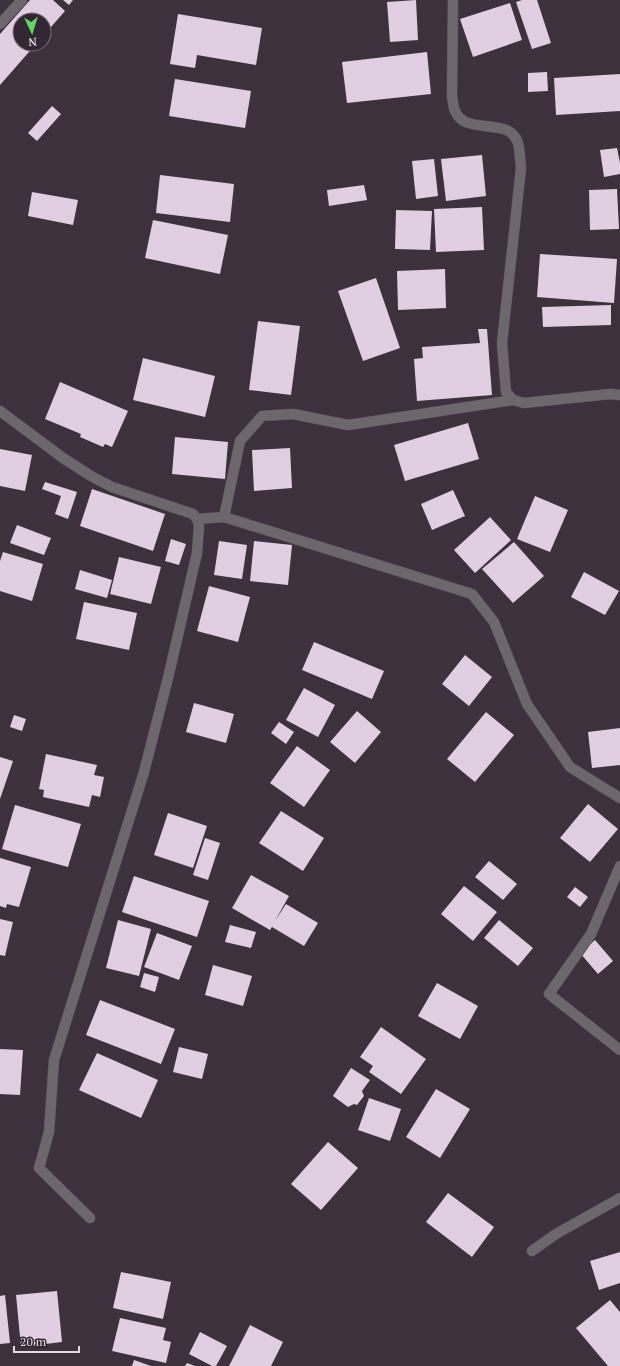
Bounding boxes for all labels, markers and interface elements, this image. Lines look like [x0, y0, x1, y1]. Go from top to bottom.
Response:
north arrow [12, 12, 52, 52]
text: N [27, 35, 37, 49]
scale bar [14, 1328, 79, 1354]
text: 20 m [20, 1334, 47, 1349]

